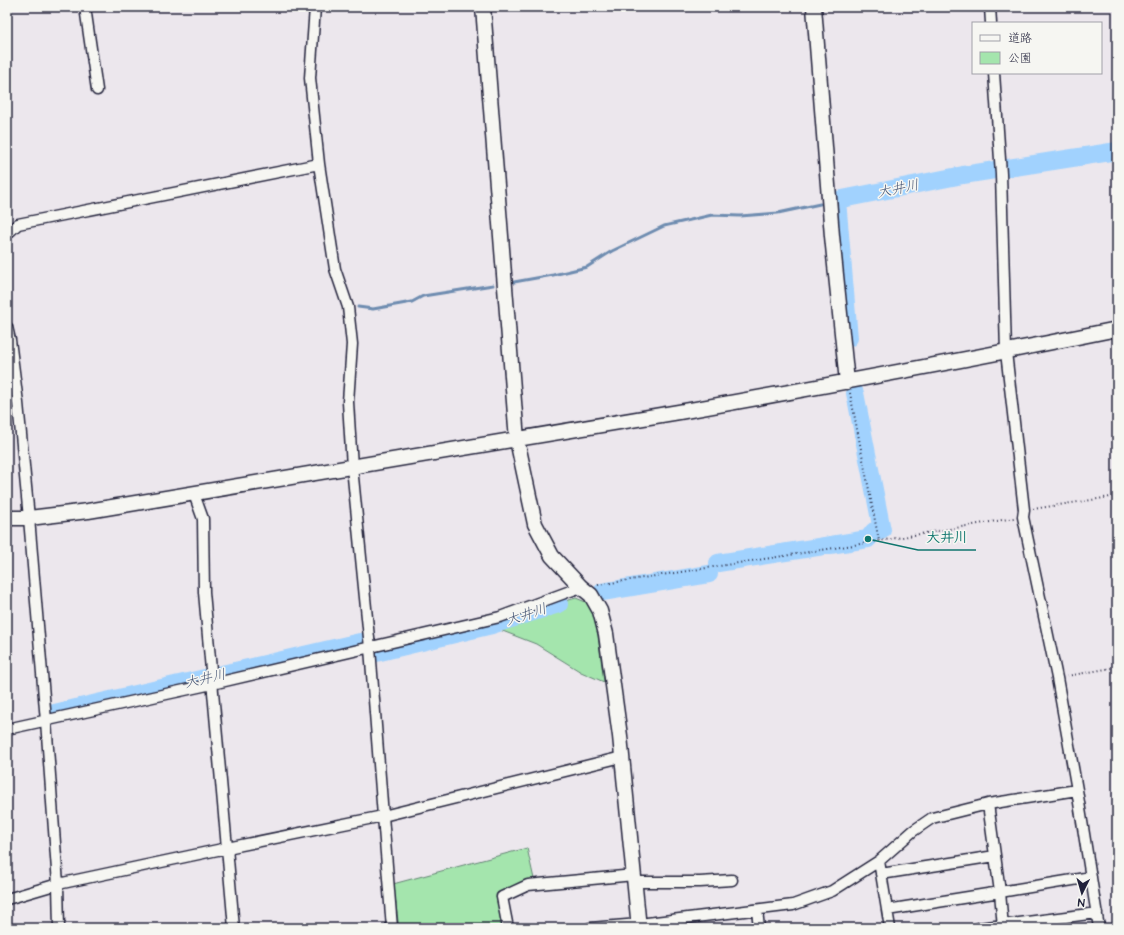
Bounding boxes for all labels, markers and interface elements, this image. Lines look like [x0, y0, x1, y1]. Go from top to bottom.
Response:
legend [972, 22, 1102, 74]
text: 道路 [1008, 30, 1032, 47]
text: 公園 [1008, 50, 1032, 67]
water label: 大井川 [876, 175, 921, 203]
callout: 大井川 [918, 524, 976, 550]
text: 大井川 [926, 528, 968, 548]
water label: 大井川 [503, 599, 549, 631]
water label: 大井川 [183, 665, 228, 693]
north arrow [1062, 873, 1102, 913]
text: N [1077, 895, 1085, 910]

